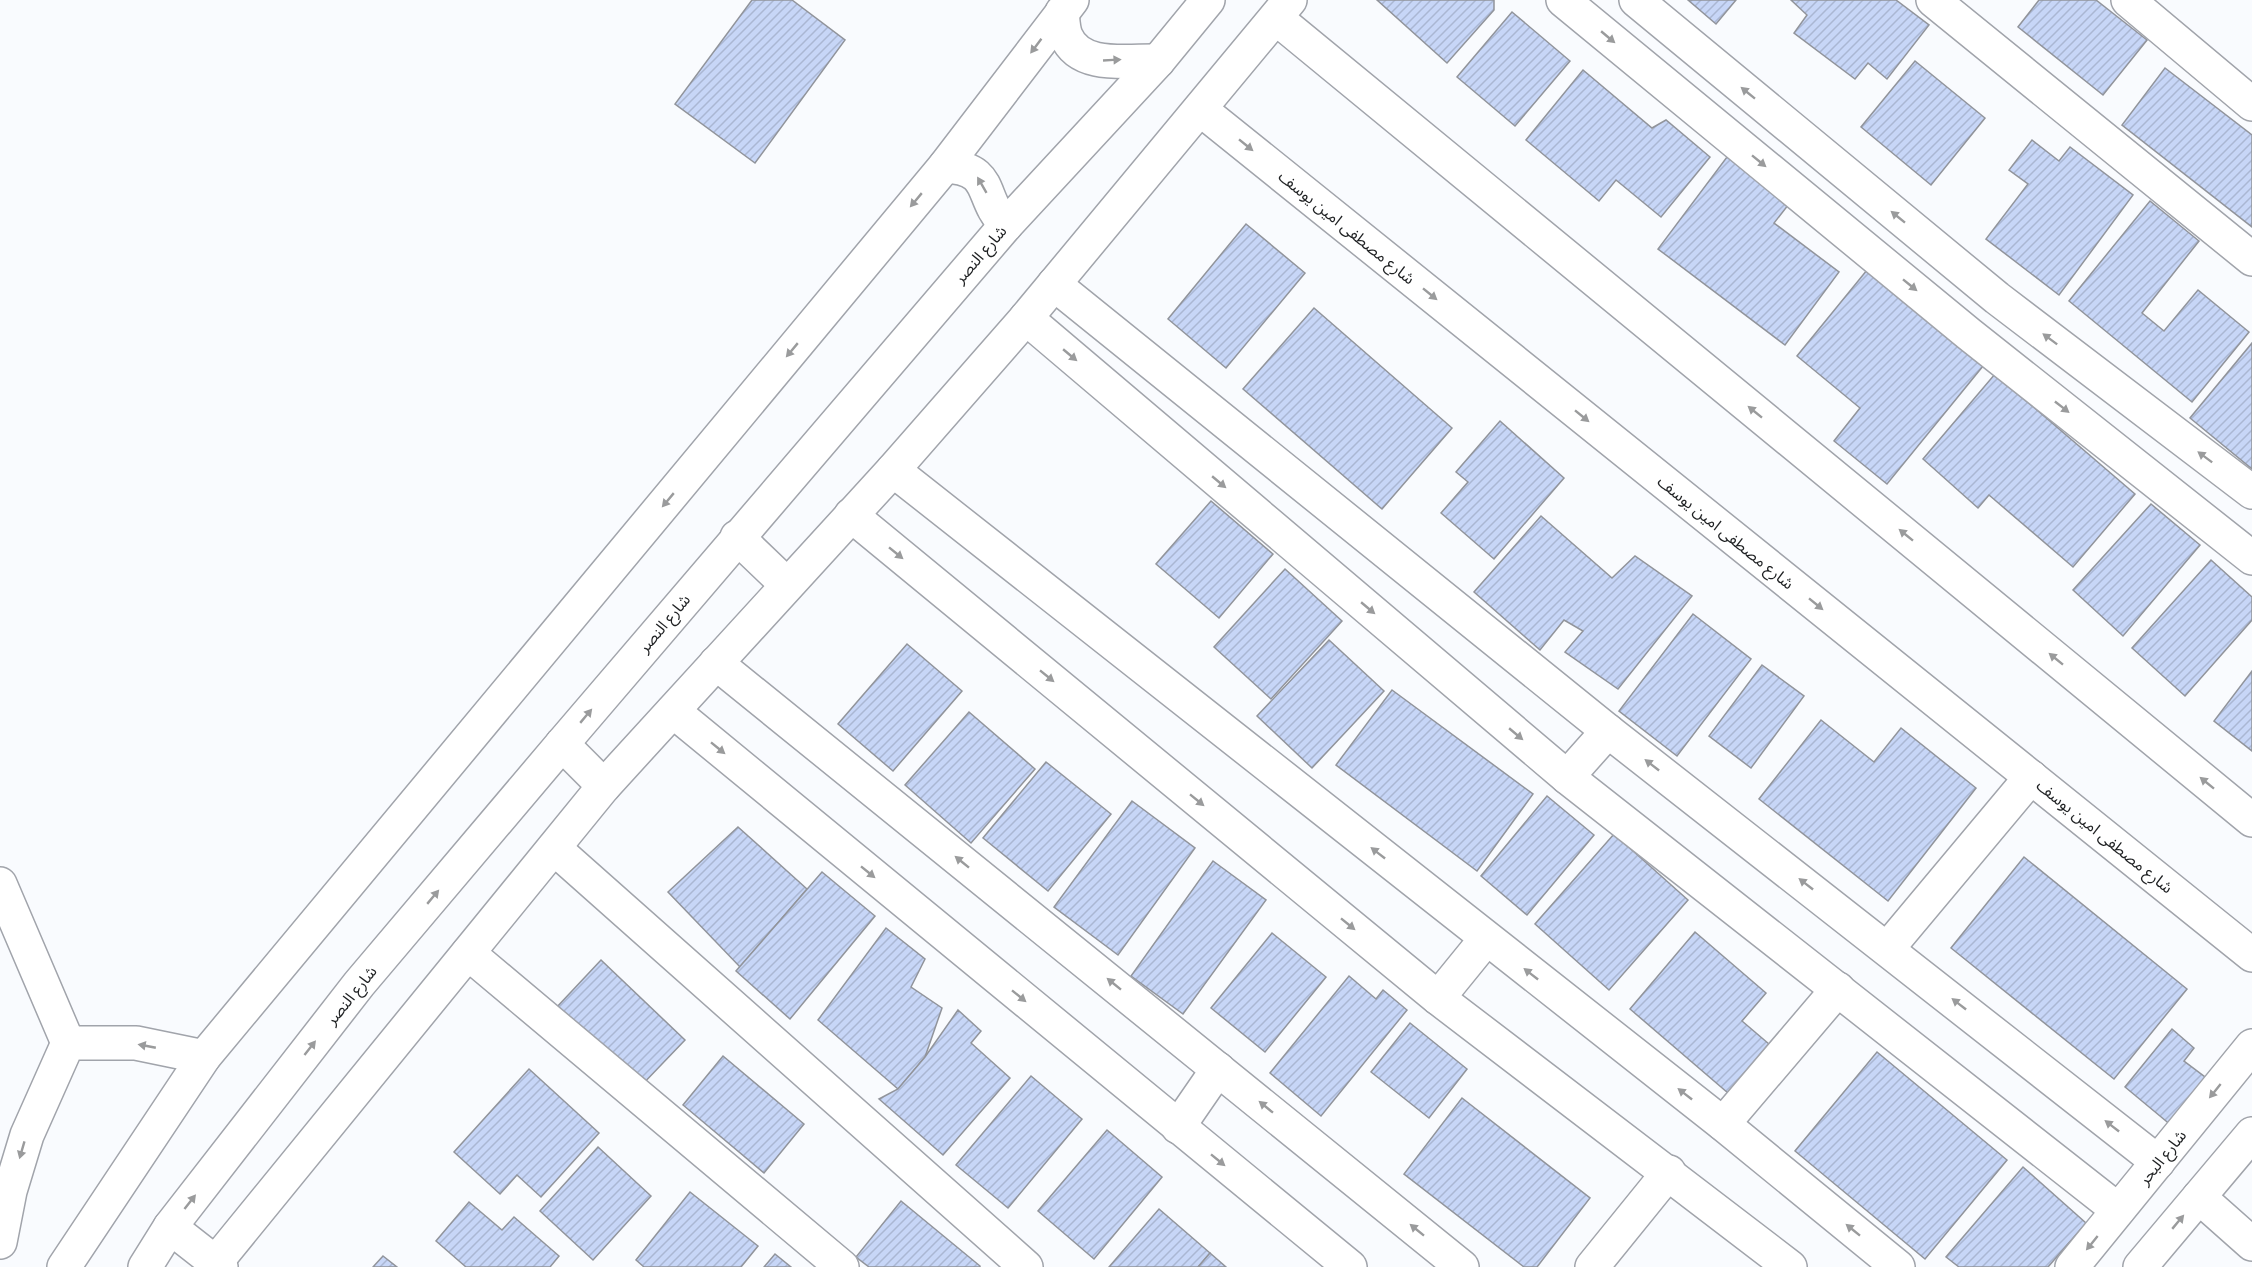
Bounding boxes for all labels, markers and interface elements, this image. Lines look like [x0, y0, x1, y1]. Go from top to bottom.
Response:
one-way arrow [1600, 31, 1616, 44]
one-way arrow [1030, 38, 1042, 54]
one-way arrow [1102, 56, 1121, 65]
one-way arrow [1740, 87, 1755, 100]
one-way arrow [1238, 139, 1253, 151]
one-way arrow [1751, 155, 1767, 168]
street label: شارع مصطفى امين يوسف [1273, 165, 1420, 291]
one-way arrow [977, 177, 988, 193]
one-way arrow [910, 192, 923, 208]
one-way arrow [1890, 210, 1906, 223]
street label: شارع النصر [948, 220, 1013, 290]
one-way arrow [1902, 278, 1917, 290]
one-way arrow [1422, 287, 1438, 300]
one-way arrow [2043, 333, 2058, 345]
one-way arrow [786, 342, 799, 357]
one-way arrow [1062, 349, 1078, 362]
one-way arrow [2054, 400, 2069, 412]
one-way arrow [1747, 405, 1763, 418]
one-way arrow [1574, 410, 1590, 423]
one-way arrow [2198, 451, 2213, 463]
street label: شارع مصطفى امين يوسف [1652, 470, 1799, 596]
one-way arrow [1211, 475, 1227, 488]
one-way arrow [661, 492, 674, 508]
one-way arrow [1898, 530, 1913, 542]
one-way arrow [888, 546, 904, 559]
street label: شارع النصر [632, 589, 697, 659]
one-way arrow [1808, 598, 1824, 611]
one-way arrow [1360, 601, 1376, 614]
one-way arrow [2049, 653, 2064, 666]
one-way arrow [1039, 670, 1055, 683]
one-way arrow [579, 709, 592, 724]
one-way arrow [1508, 727, 1523, 740]
one-way arrow [710, 741, 725, 754]
one-way arrow [1644, 759, 1659, 771]
street label: شارع مصطفى امين يوسف [2031, 774, 2178, 900]
one-way arrow [2200, 777, 2215, 790]
one-way arrow [1190, 794, 1205, 806]
one-way arrow [1370, 847, 1386, 860]
one-way arrow [955, 856, 970, 868]
one-way arrow [861, 865, 876, 878]
one-way arrow [1798, 878, 1814, 891]
one-way arrow [426, 890, 439, 905]
one-way arrow [1340, 918, 1356, 931]
street label: شارع النصر [320, 961, 383, 1031]
one-way arrow [1523, 967, 1539, 980]
one-way arrow [1106, 978, 1122, 991]
one-way arrow [1011, 989, 1026, 1002]
one-way arrow [1952, 999, 1967, 1011]
one-way arrow [303, 1040, 315, 1055]
one-way arrow [137, 1041, 156, 1050]
one-way arrow [2210, 1084, 2222, 1099]
one-way arrow [1677, 1089, 1692, 1101]
one-way arrow [1258, 1101, 1273, 1114]
one-way arrow [2104, 1119, 2120, 1132]
street label: شارع البحر [2132, 1125, 2193, 1191]
one-way arrow [17, 1141, 26, 1159]
one-way arrow [1210, 1153, 1226, 1166]
one-way arrow [183, 1194, 195, 1209]
one-way arrow [2171, 1214, 2184, 1230]
one-way arrow [1410, 1224, 1425, 1237]
one-way arrow [1845, 1224, 1860, 1237]
one-way arrow [2086, 1235, 2098, 1250]

